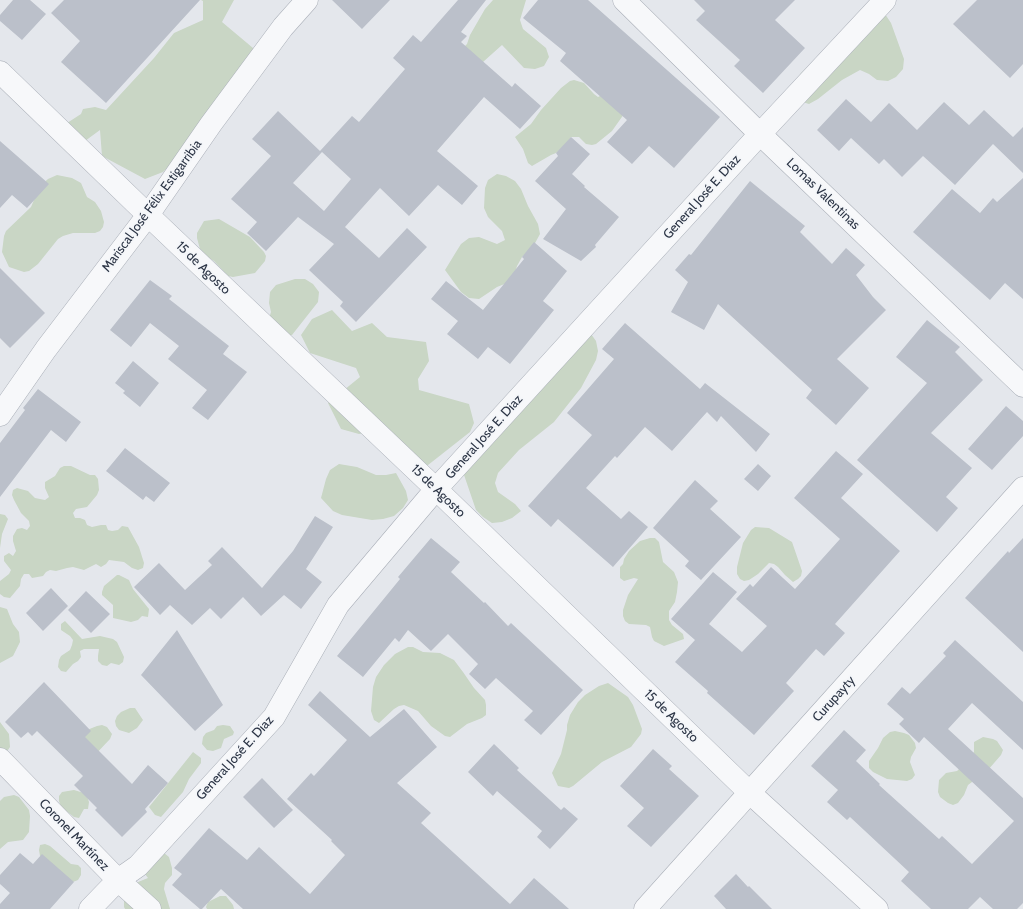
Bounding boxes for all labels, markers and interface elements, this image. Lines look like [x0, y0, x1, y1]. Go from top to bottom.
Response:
street label: Mariscal José Félix Estigarribia [99, 137, 205, 275]
street label: General José E. Diaz [660, 152, 744, 242]
street label: Lomas Valentinas [783, 155, 863, 233]
street label: 15 de Agosto [173, 238, 233, 298]
street label: General José E. Diaz [442, 392, 526, 482]
street label: 15 de Agosto [408, 461, 468, 521]
street label: Curupayty [809, 673, 859, 725]
street label: 15 de Agosto [641, 686, 701, 746]
street label: General José E. Diaz [193, 713, 277, 803]
street label: Coronel Martínez [36, 796, 112, 874]

